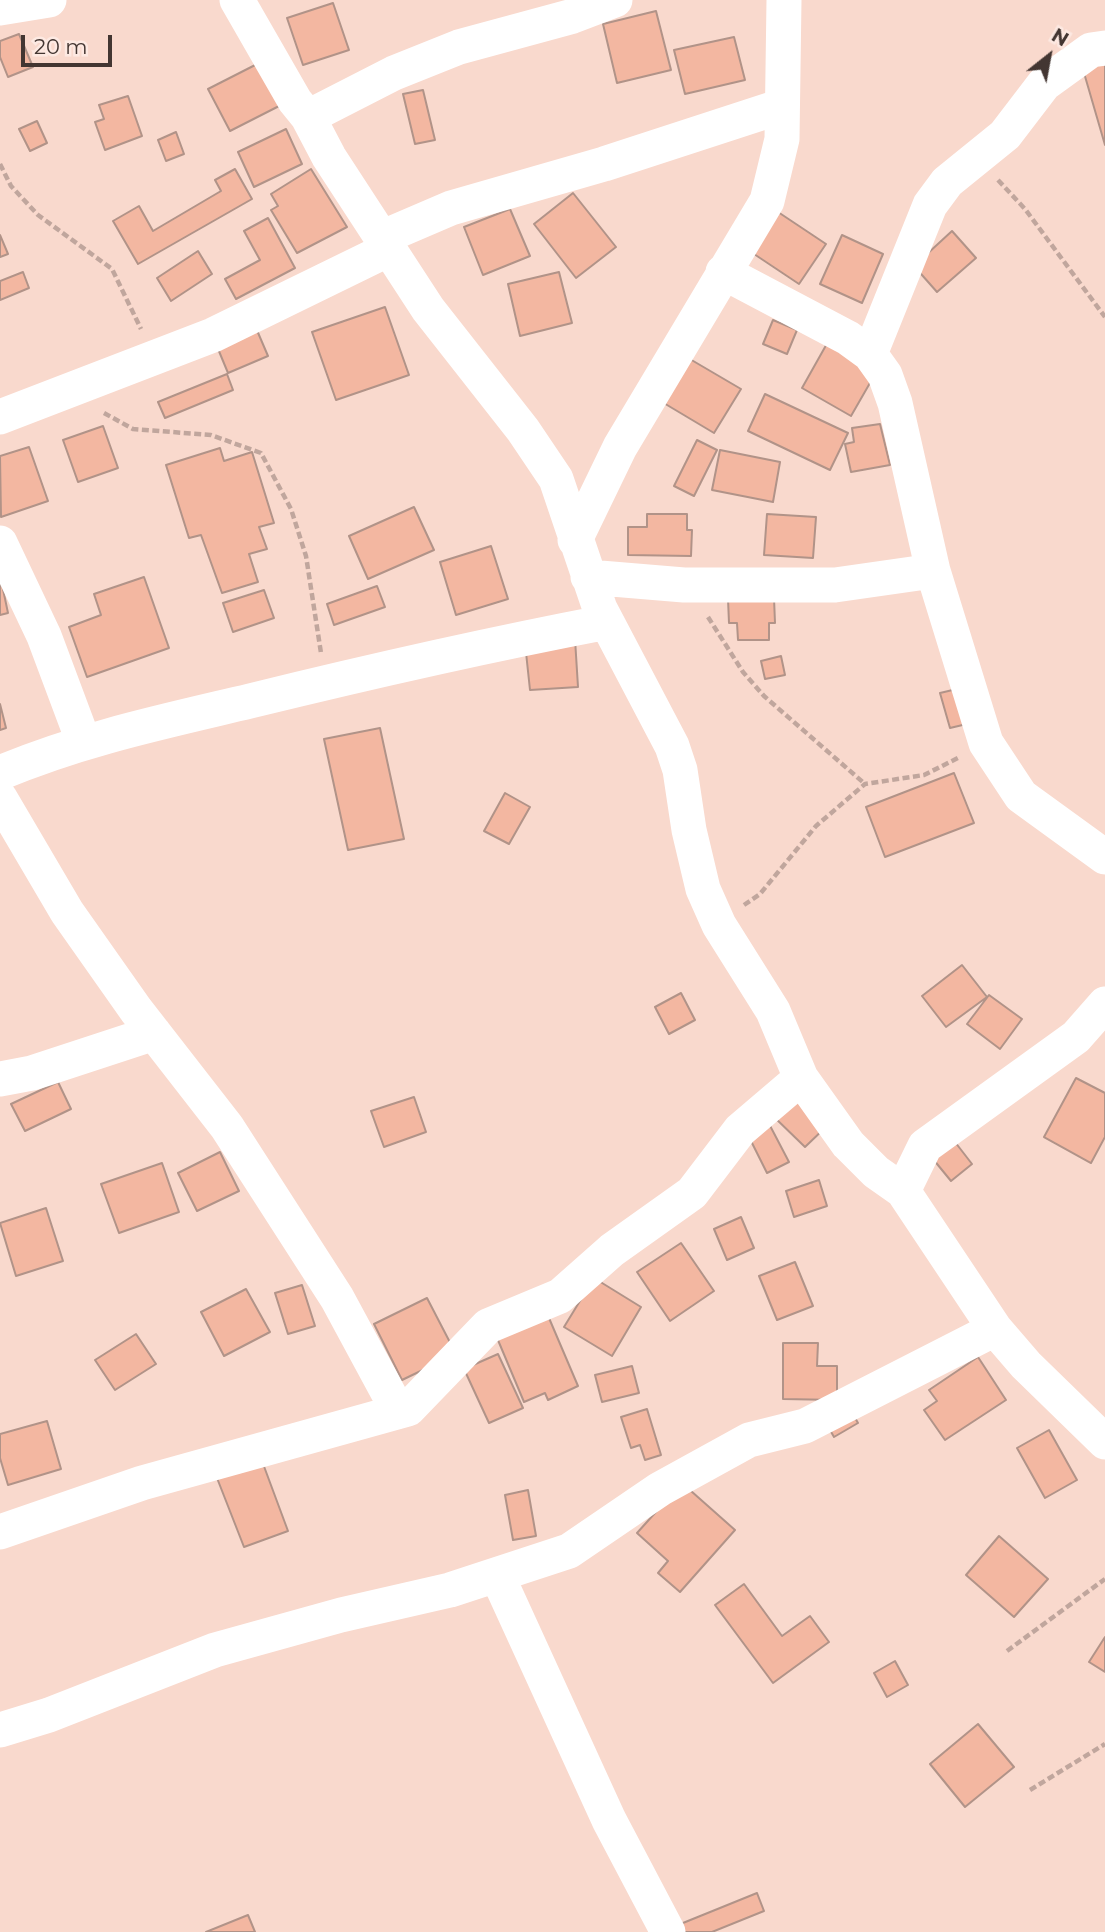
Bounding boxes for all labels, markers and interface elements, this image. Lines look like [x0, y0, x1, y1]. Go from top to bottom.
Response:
scale bar [24, 21, 116, 65]
north arrow [1014, 21, 1084, 91]
text: N [1048, 24, 1073, 51]
text: 20 m [34, 34, 88, 59]

